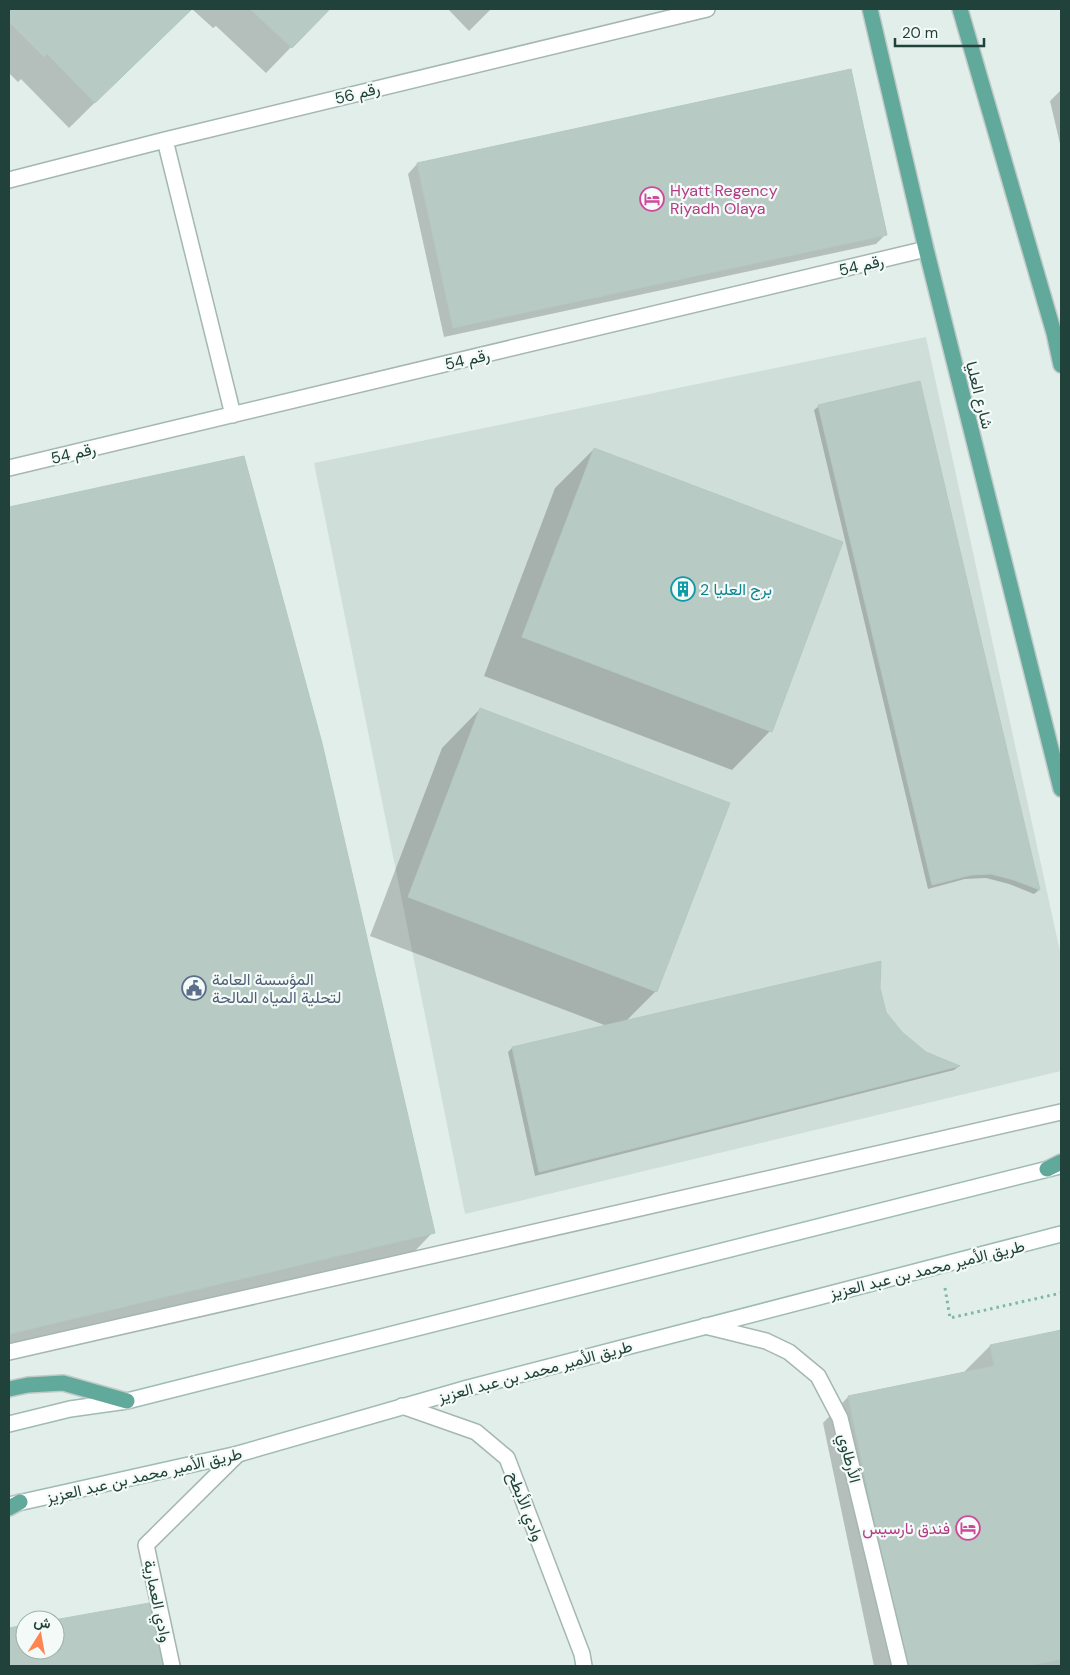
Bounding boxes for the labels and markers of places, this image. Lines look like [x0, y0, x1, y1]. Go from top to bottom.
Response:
place label: Hyatt Regency Riyadh Olaya [670, 180, 778, 219]
hotel icon: Hyatt Regency Riyadh Olaya [639, 186, 665, 212]
building icon: برج العليا 2 [670, 576, 696, 602]
place label: برج العليا 2 [700, 579, 772, 601]
place label: المؤسسة العامة لتحلية المياه المالحة [212, 969, 341, 1008]
public building icon: المؤسسة العامة لتحلية المياه المالحة [181, 975, 207, 1001]
hotel icon: فندق نارسيس [955, 1515, 981, 1541]
place label: فندق نارسيس [862, 1518, 950, 1539]

